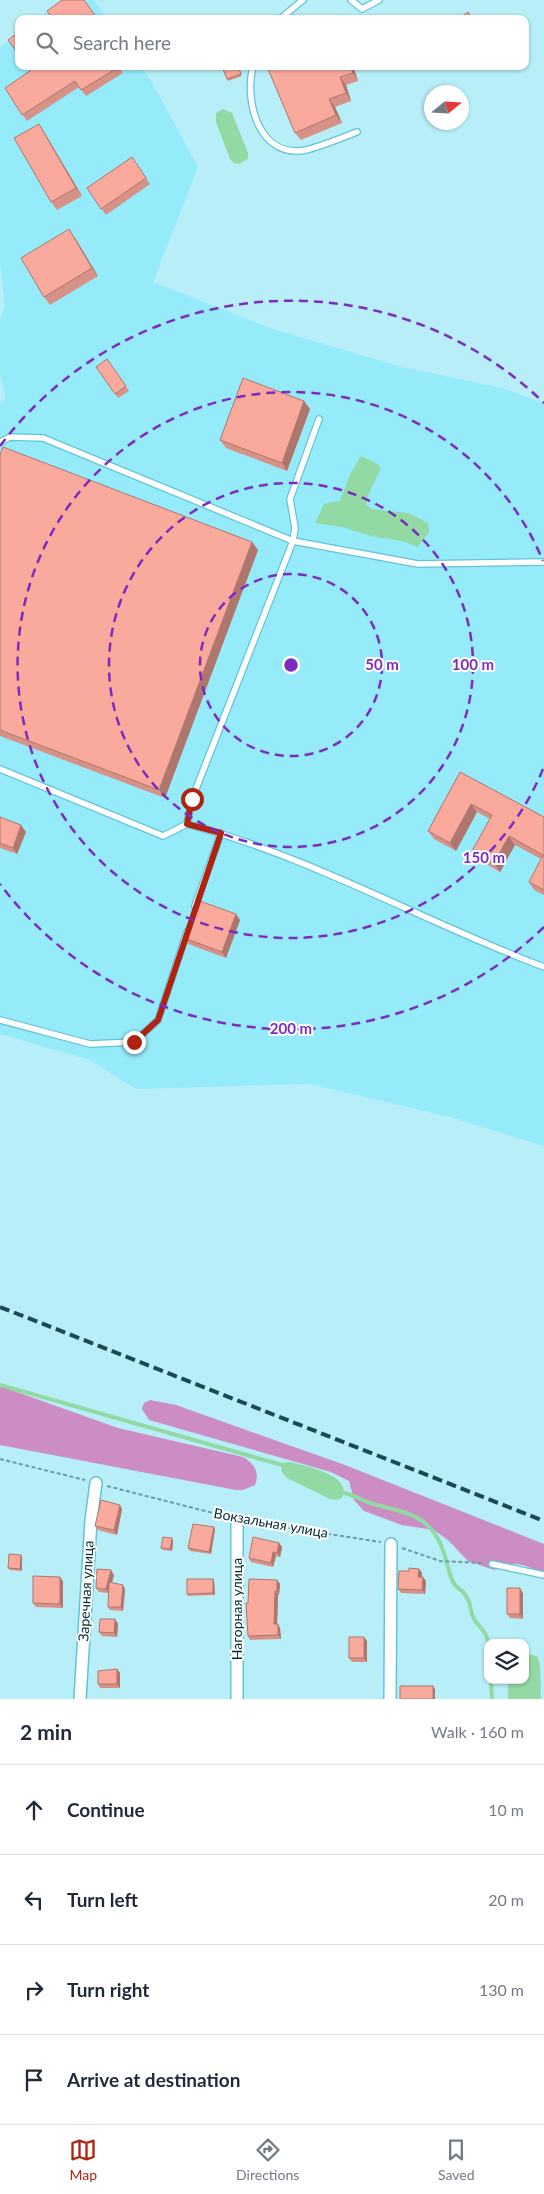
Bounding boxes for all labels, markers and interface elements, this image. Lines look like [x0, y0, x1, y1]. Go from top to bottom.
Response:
search box [15, 15, 529, 70]
icon: search [33, 29, 61, 57]
text: Search here [73, 31, 171, 54]
north arrow [424, 85, 469, 130]
text: 50 m [365, 655, 399, 673]
text: 100 m [452, 655, 494, 673]
centre of rings [282, 656, 300, 674]
route start [181, 788, 204, 811]
text: 150 m [463, 848, 505, 866]
text: 200 m [270, 1019, 312, 1037]
route end [123, 1031, 146, 1054]
street label: Вокзальная улица [213, 1504, 330, 1541]
street label: Заречная улица [74, 1540, 97, 1642]
street label: Нагорная улица [228, 1558, 245, 1660]
map controls [484, 1639, 529, 1684]
button: layers [484, 1639, 529, 1684]
text: 2 min [20, 1719, 72, 1744]
text: Walk · 160 m [431, 1722, 524, 1741]
icon: ahead [20, 1796, 48, 1824]
text: Continue [67, 1798, 145, 1821]
text: 10 m [488, 1800, 524, 1819]
icon: left [20, 1886, 48, 1914]
text: Turn left [67, 1888, 138, 1911]
text: 20 m [488, 1890, 524, 1909]
icon: right [20, 1976, 48, 2004]
text: Turn right [67, 1978, 149, 2001]
text: 130 m [479, 1980, 524, 1999]
icon: arrive [20, 2066, 48, 2094]
text: Arrive at destination [67, 2068, 240, 2091]
tab: Map [69, 2136, 97, 2183]
tab: Directions [236, 2136, 299, 2183]
tab: Saved [438, 2136, 475, 2183]

